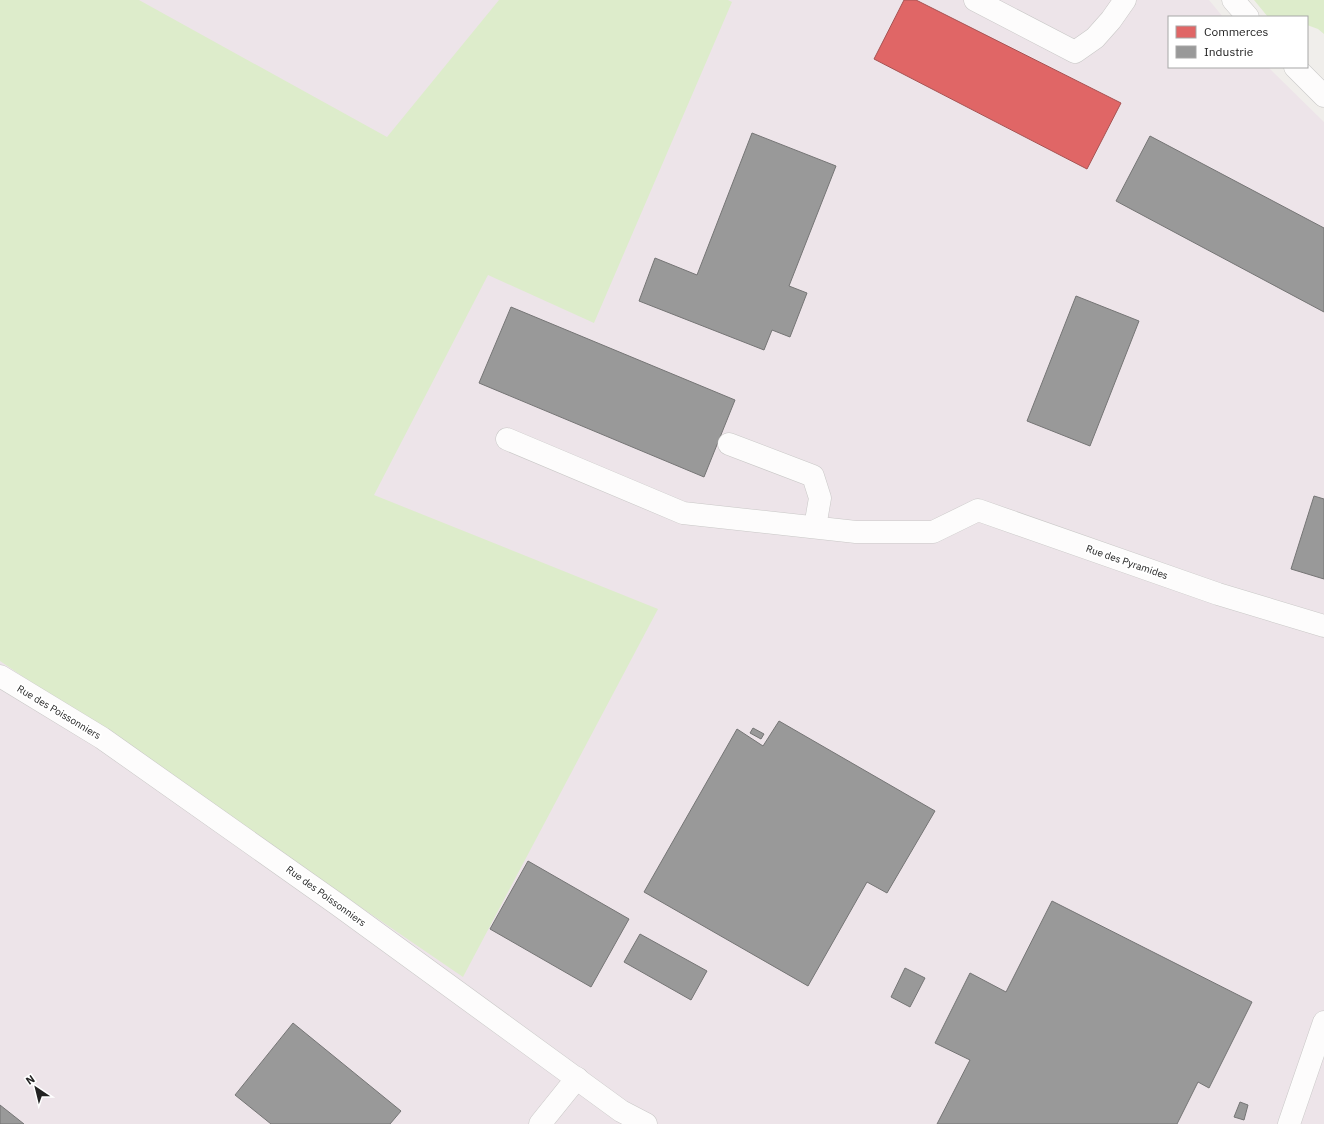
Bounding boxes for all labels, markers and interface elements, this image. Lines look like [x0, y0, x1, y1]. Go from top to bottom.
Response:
legend [1168, 16, 1308, 68]
text: Commerces [1204, 24, 1269, 39]
text: Industrie [1204, 44, 1254, 59]
street label: Rue des Pyramides [1084, 542, 1170, 582]
street label: Rue des Poissonniers [15, 682, 103, 742]
street label: Rue des Poissonniers [284, 863, 369, 929]
north arrow [16, 1068, 56, 1108]
text: N [23, 1072, 38, 1088]

